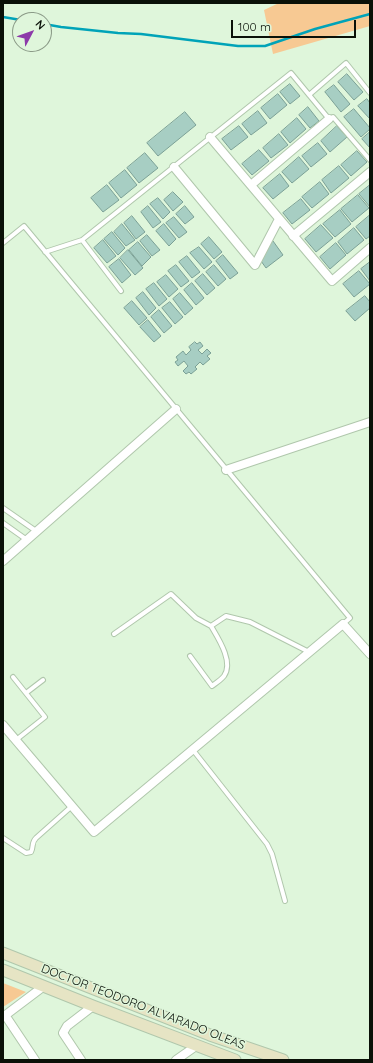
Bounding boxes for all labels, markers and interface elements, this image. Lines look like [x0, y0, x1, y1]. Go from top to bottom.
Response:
north arrow [12, 12, 52, 52]
scale bar [233, 12, 358, 38]
text: N [32, 17, 48, 32]
text: 100 m [238, 19, 271, 34]
street label: DOCTOR TEODORO ALVARADO OLEAS [39, 961, 247, 1053]

